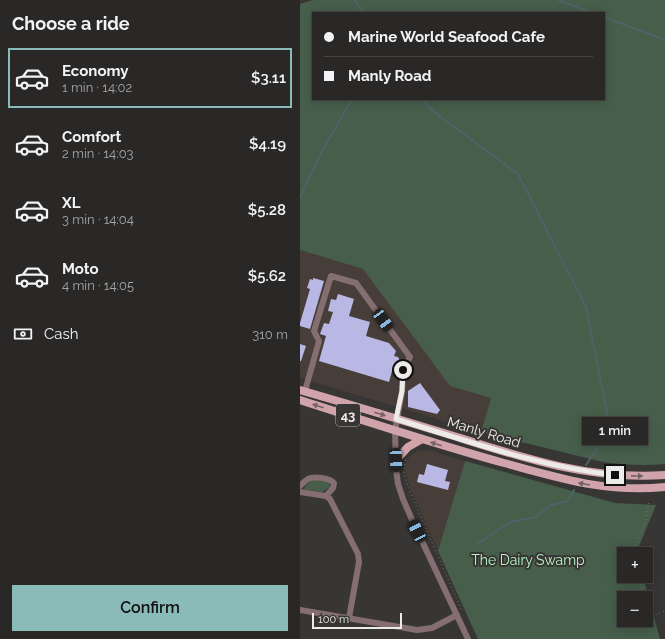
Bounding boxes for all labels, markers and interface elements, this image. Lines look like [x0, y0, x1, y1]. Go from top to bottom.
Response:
text: Choose a ride [12, 13, 130, 34]
text: Marine World Seafood Cafe [348, 28, 545, 46]
icon: car [14, 60, 50, 96]
text: Economy [62, 62, 129, 80]
text: Manly Road [348, 67, 431, 85]
text: $3.11 [251, 69, 286, 87]
text: 1 min · 14:02 [62, 80, 132, 95]
icon: car [14, 126, 50, 162]
text: Comfort [62, 128, 121, 146]
text: $4.19 [249, 135, 286, 153]
text: 2 min · 14:03 [62, 146, 134, 161]
icon: car [14, 192, 50, 228]
text: XL [62, 194, 80, 212]
text: $5.28 [248, 201, 286, 219]
text: 3 min · 14:04 [62, 212, 134, 227]
icon: car [14, 258, 50, 294]
text: Moto [62, 260, 99, 278]
text: $5.62 [248, 267, 286, 285]
text: 4 min · 14:05 [62, 278, 134, 293]
car [371, 307, 395, 333]
icon: cash [12, 323, 34, 345]
text: Cash [44, 325, 78, 343]
text: 310 m [252, 327, 288, 342]
route start [394, 361, 412, 379]
one-way arrow [312, 402, 324, 408]
road number: 43 [336, 404, 360, 426]
one-way arrow [374, 411, 386, 417]
street label: Manly Road [445, 413, 523, 451]
callout: 1 min [582, 417, 648, 445]
text: 1 min [599, 423, 631, 438]
one-way arrow [430, 441, 442, 447]
car [390, 448, 402, 472]
route end [606, 466, 624, 484]
one-way arrow [631, 473, 644, 479]
one-way arrow [578, 481, 590, 487]
car [406, 518, 428, 544]
map controls [617, 547, 653, 627]
button: + [617, 547, 653, 583]
park label: The Dairy Swamp [471, 552, 585, 568]
button: Confirm [12, 585, 288, 631]
button: − [617, 591, 653, 627]
scale bar [312, 611, 402, 630]
text: 100 m [318, 613, 349, 626]

